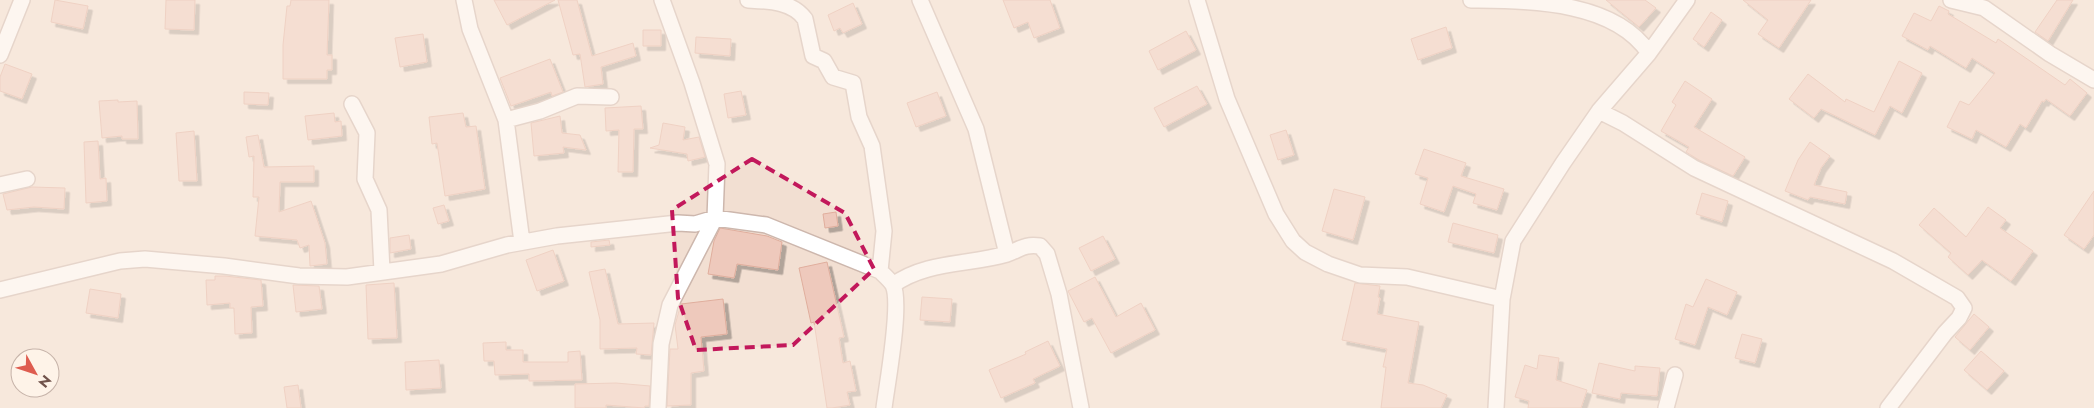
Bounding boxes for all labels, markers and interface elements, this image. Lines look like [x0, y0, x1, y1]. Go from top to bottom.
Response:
north arrow [10, 348, 60, 398]
text: N [34, 371, 56, 392]

